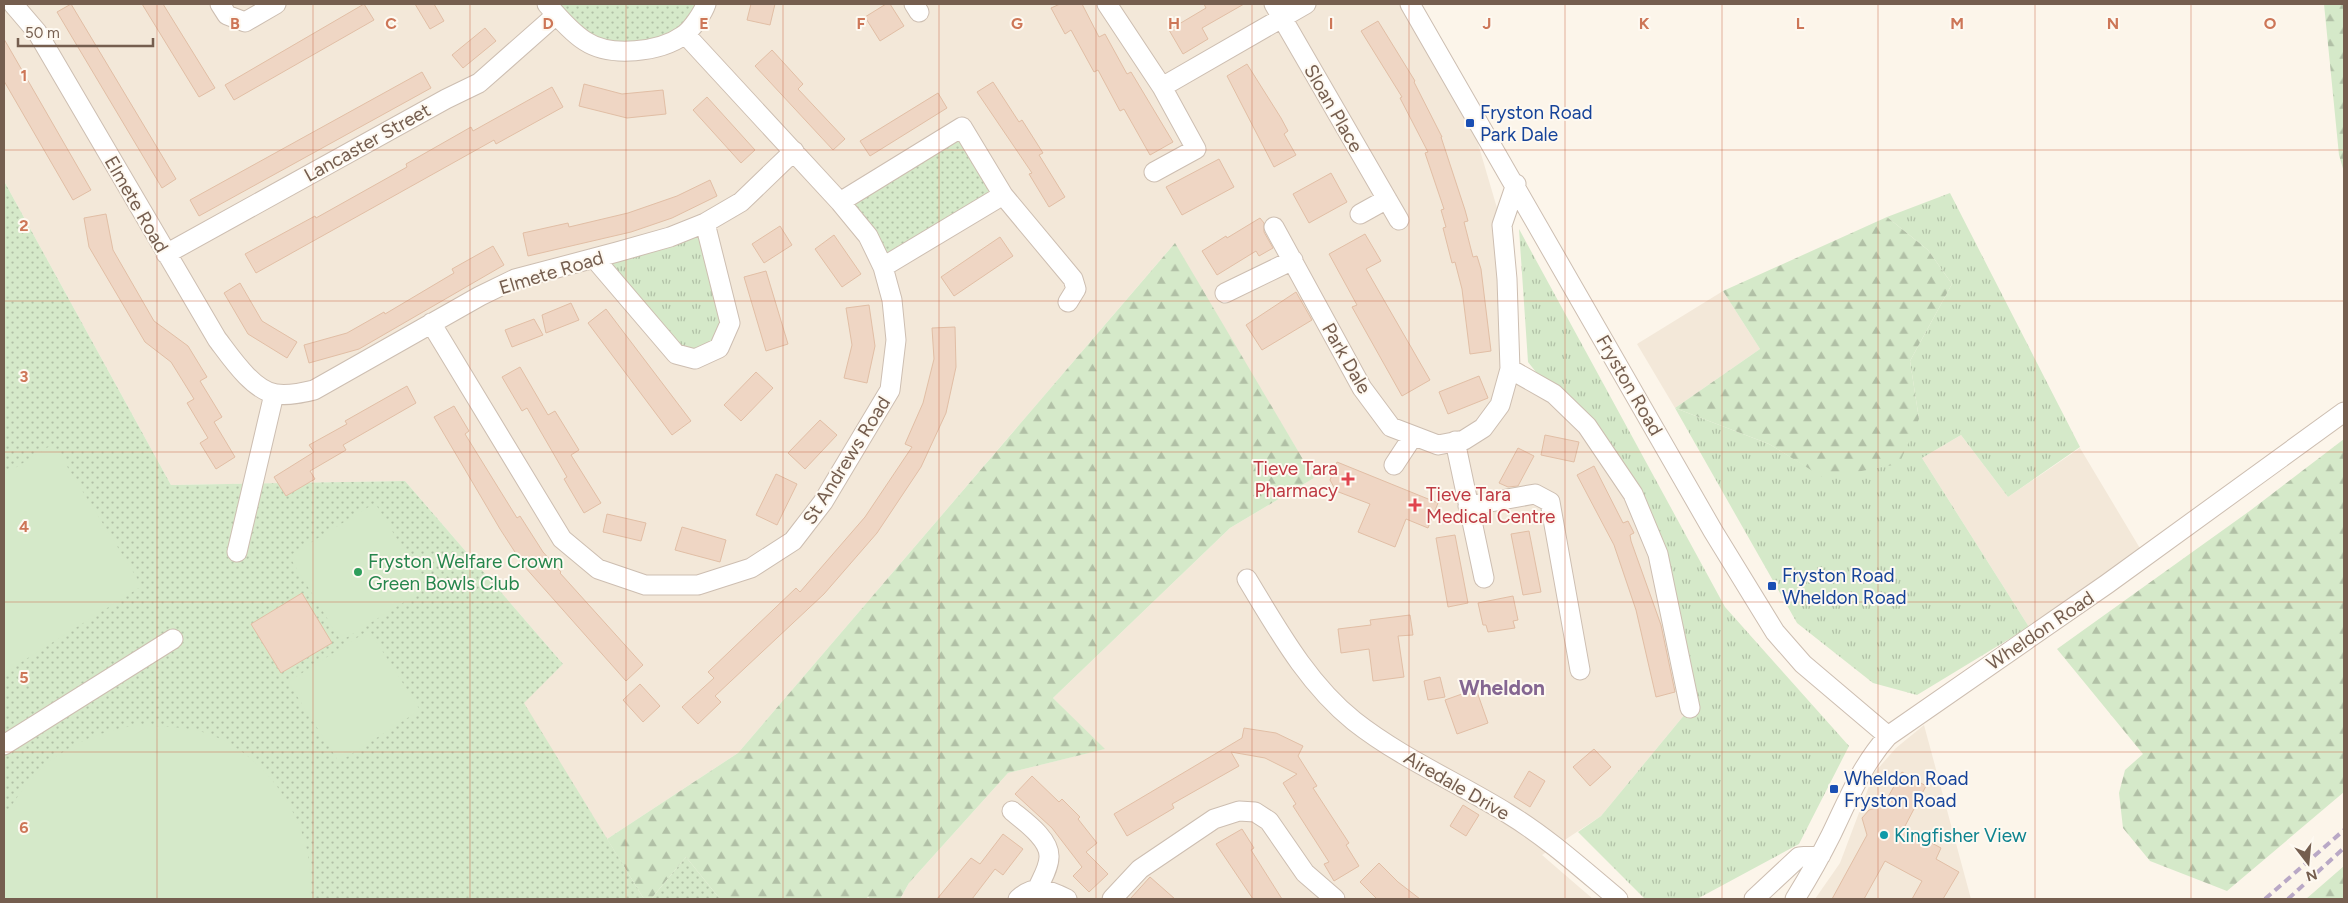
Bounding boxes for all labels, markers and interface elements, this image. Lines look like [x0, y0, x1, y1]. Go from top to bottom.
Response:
text: B [230, 14, 240, 33]
text: C [385, 14, 397, 33]
text: D [542, 14, 554, 33]
text: E [699, 14, 709, 33]
text: F [857, 14, 866, 33]
text: G [1011, 14, 1023, 33]
text: H [1168, 14, 1180, 33]
text: I [1329, 14, 1333, 33]
text: J [1483, 14, 1491, 33]
text: K [1639, 14, 1650, 33]
text: L [1796, 14, 1805, 33]
text: M [1950, 14, 1964, 33]
text: N [2107, 14, 2119, 33]
text: O [2264, 14, 2277, 33]
scale bar [18, 15, 152, 47]
text: 50 m [25, 24, 60, 42]
street label: Sloan Place [1299, 60, 1368, 156]
text: 1 [21, 66, 27, 85]
street label: Lancaster Street [300, 98, 434, 187]
place label: Fryston Road Park Dale [1480, 101, 1593, 146]
marker: Fryston Road Park Dale [1464, 117, 1476, 129]
street label: Elmete Road [100, 152, 174, 257]
text: 2 [19, 216, 29, 235]
street label: Elmete Road [496, 246, 606, 299]
street label: Park Dale [1317, 319, 1376, 398]
street label: Fryston Road [1591, 331, 1668, 440]
text: 3 [20, 367, 29, 386]
street label: St Andrews Road [798, 392, 895, 529]
place label: Tieve Tara Pharmacy [1253, 457, 1338, 502]
marker: Tieve Tara Pharmacy [1342, 473, 1354, 485]
place label: Tieve Tara Medical Centre [1426, 483, 1556, 528]
marker: Tieve Tara Medical Centre [1408, 498, 1422, 512]
text: 4 [19, 517, 29, 536]
place label: Fryston Welfare Crown Green Bowls Club [368, 550, 563, 595]
place label: Fryston Road Wheldon Road [1782, 564, 1907, 609]
marker: Fryston Welfare Crown Green Bowls Club [352, 566, 364, 578]
marker: Fryston Road Wheldon Road [1766, 580, 1778, 592]
street label: Wheldon Road [1982, 586, 2098, 675]
text: 5 [19, 668, 29, 687]
district label: Wheldon [1459, 675, 1545, 700]
street label: Airedale Drive [1400, 746, 1514, 825]
place label: Wheldon Road Fryston Road [1844, 767, 1969, 812]
marker: Wheldon Road Fryston Road [1828, 783, 1840, 795]
text: 6 [19, 818, 29, 837]
place label: Kingfisher View [1894, 824, 2027, 847]
marker: Kingfisher View [1878, 829, 1890, 841]
north arrow [2283, 838, 2333, 888]
text: N [2304, 865, 2319, 885]

